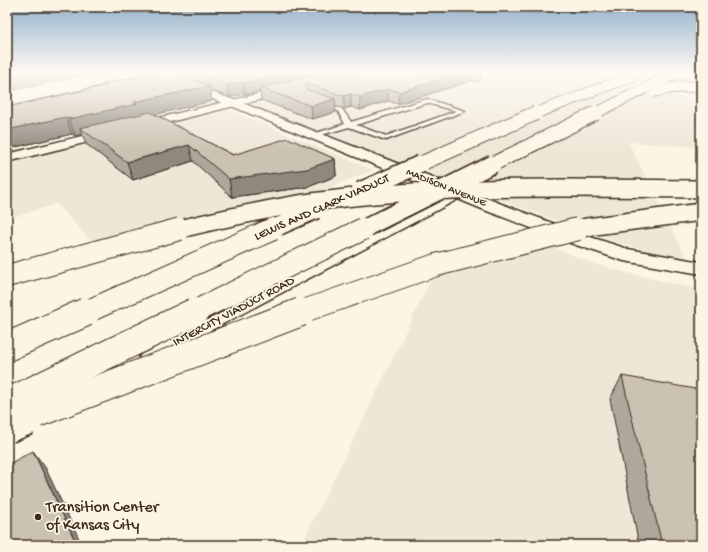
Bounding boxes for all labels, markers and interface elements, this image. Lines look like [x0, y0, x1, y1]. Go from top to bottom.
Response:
street label: MADISON AVENUE [404, 166, 489, 210]
street label: LEWIS AND CLARK VIADUCT [252, 171, 393, 245]
street label: INTERCITY VIADUCT ROAD [171, 273, 298, 350]
place label: Transition Center of Kansas City [45, 499, 160, 536]
marker: Transition Center of Kansas City [33, 512, 43, 522]

